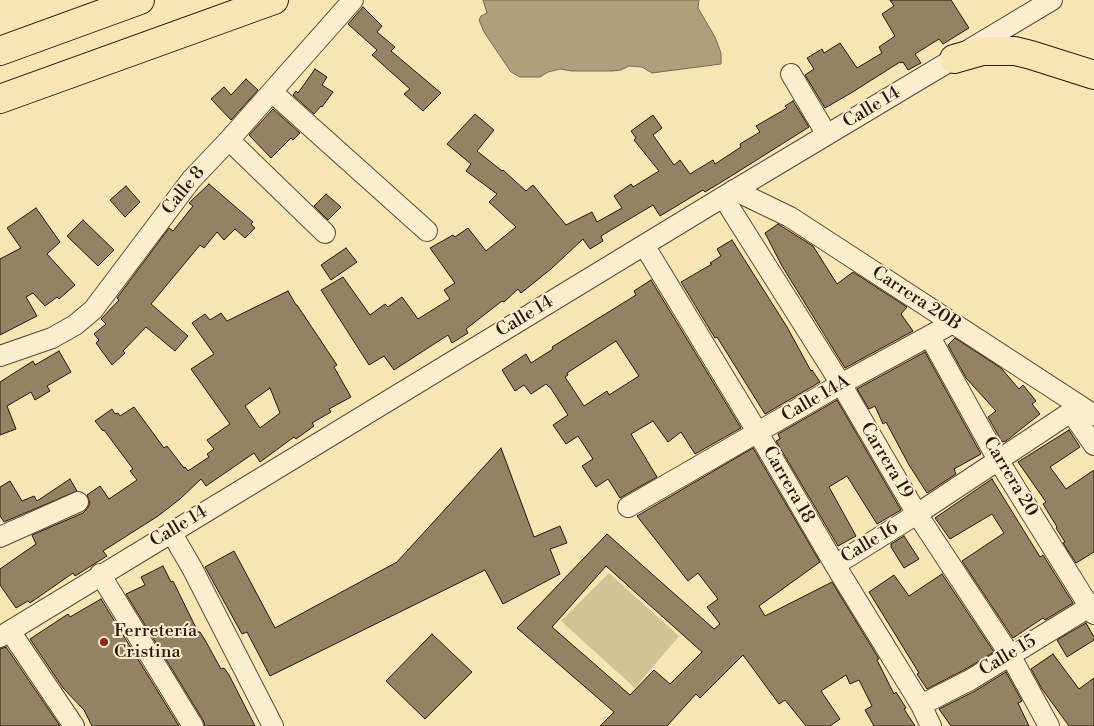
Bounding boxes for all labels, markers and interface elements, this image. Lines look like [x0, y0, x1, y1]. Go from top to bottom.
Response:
street label: Calle 14 [840, 83, 904, 133]
street label: Calle 8 [158, 162, 210, 220]
street label: Carrera 20B [867, 262, 965, 336]
street label: Calle 14 [493, 292, 557, 342]
street label: Calle 14A [778, 371, 854, 427]
street label: Carrera 19 [855, 419, 917, 503]
street label: Carrera 20 [978, 433, 1042, 521]
street label: Carrera 18 [757, 443, 819, 527]
street label: Calle 14 [147, 502, 211, 552]
street label: Calle 16 [837, 518, 903, 568]
place label: Ferretería Cristina [114, 621, 197, 664]
street label: Calle 15 [976, 631, 1040, 681]
marker: Ferretería Cristina [98, 636, 110, 648]

